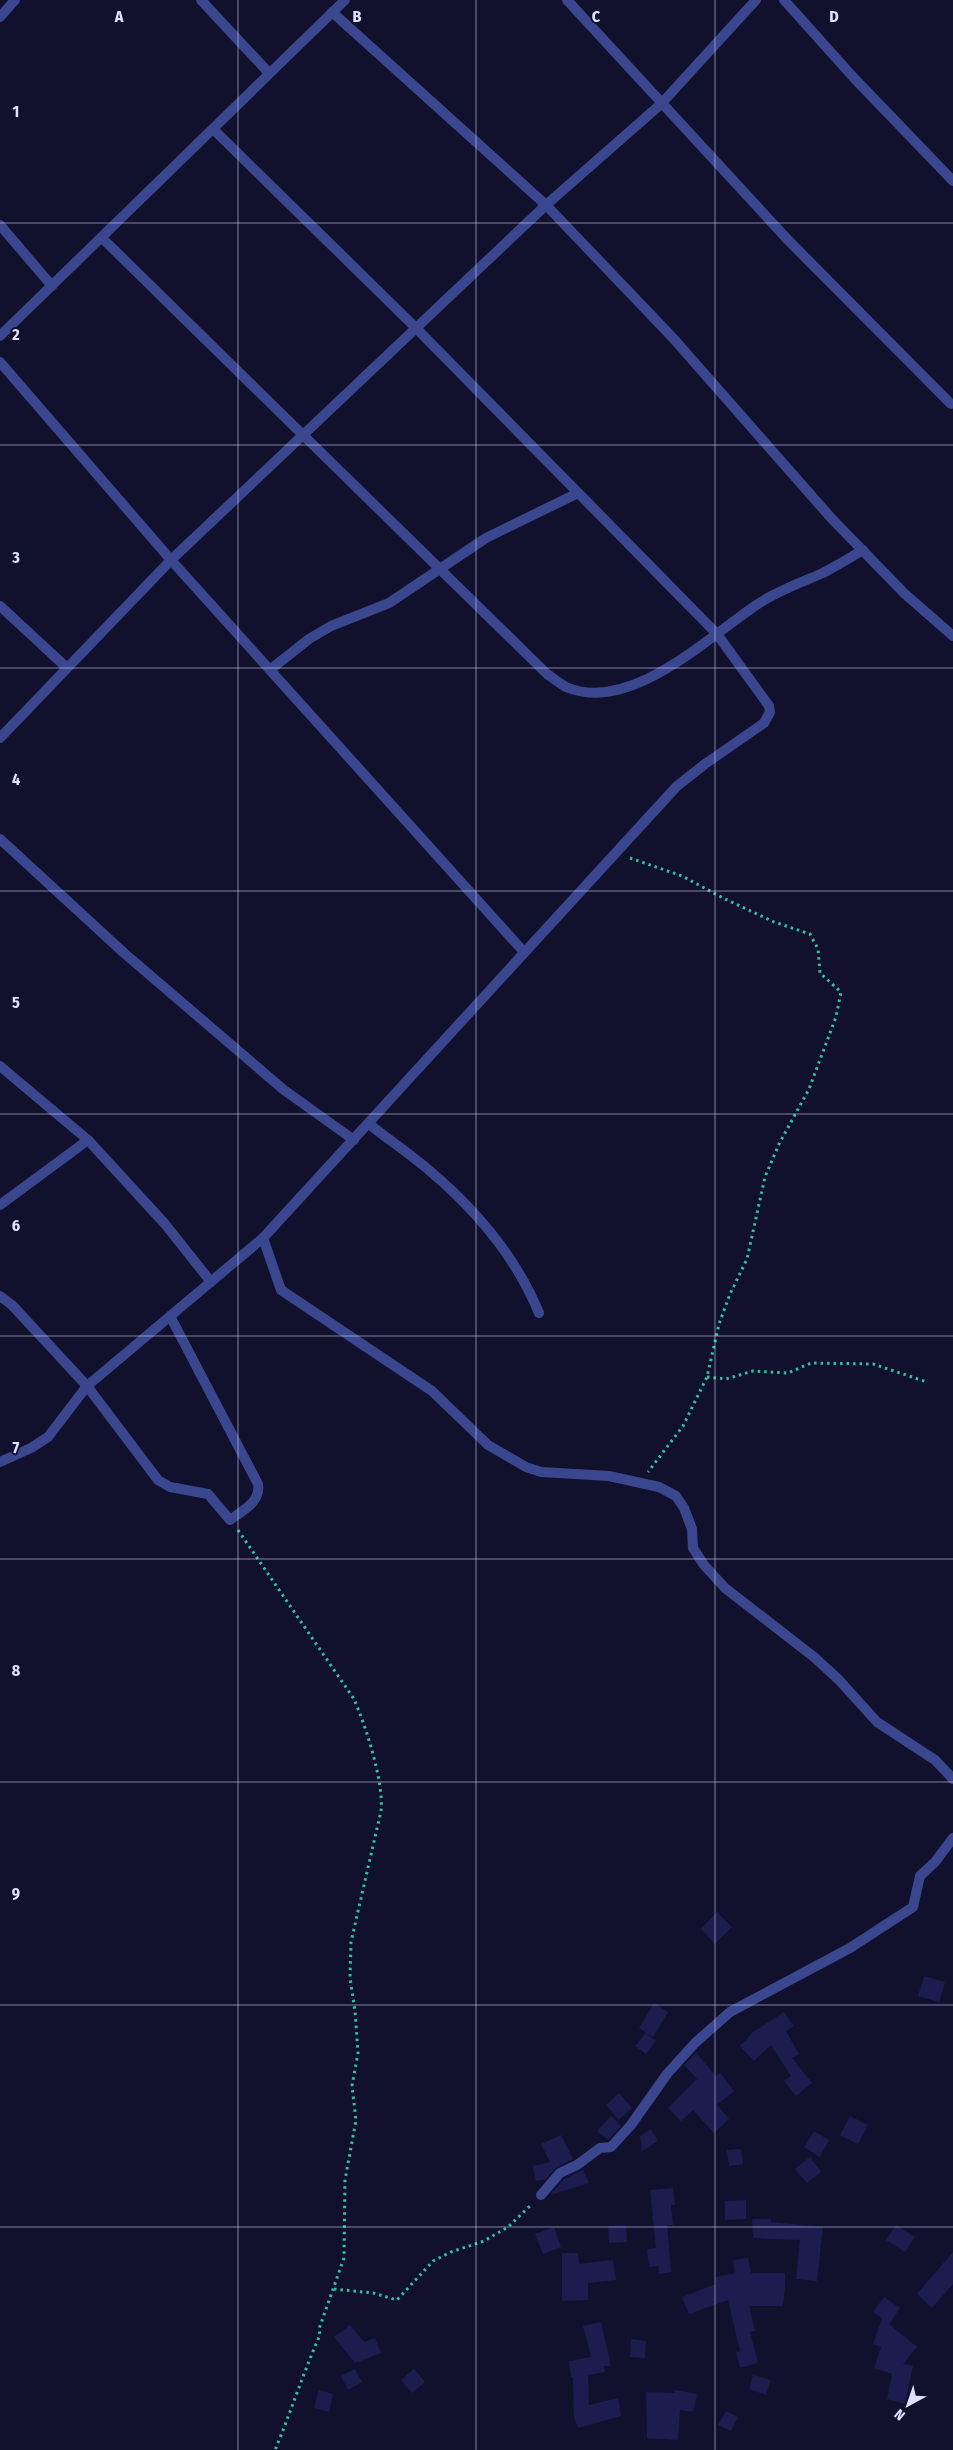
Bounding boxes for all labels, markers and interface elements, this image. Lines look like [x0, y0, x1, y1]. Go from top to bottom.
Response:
text: A [114, 7, 124, 26]
text: B [353, 7, 362, 26]
text: C [592, 7, 601, 26]
text: D [829, 7, 839, 26]
text: 1 [13, 102, 19, 121]
text: 2 [11, 325, 20, 344]
text: 3 [11, 548, 20, 567]
text: 4 [12, 770, 20, 789]
text: 5 [12, 993, 20, 1012]
text: 6 [12, 1216, 20, 1235]
text: 7 [13, 1438, 20, 1457]
text: 8 [12, 1661, 21, 1680]
text: 9 [12, 1884, 20, 1903]
north arrow [883, 2380, 933, 2430]
text: N [891, 2405, 909, 2424]

